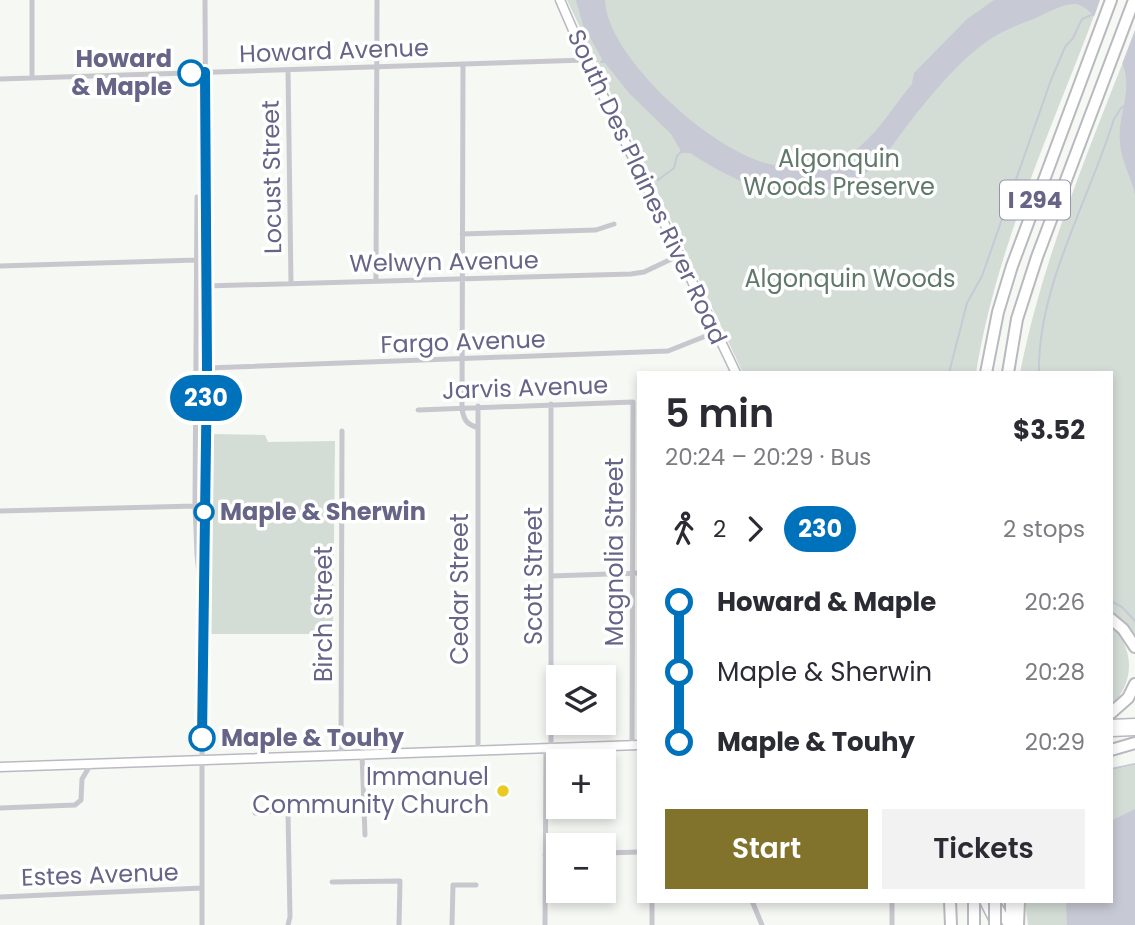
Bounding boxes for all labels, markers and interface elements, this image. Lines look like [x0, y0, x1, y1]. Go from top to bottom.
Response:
street label: South Des Plaines River Road [560, 24, 735, 350]
street label: Howard Avenue [239, 31, 429, 70]
place label: Howard & Maple [71, 42, 172, 103]
marker: Howard & Maple [178, 60, 204, 86]
street label: Locust Street [254, 100, 289, 254]
park label: Algonquin Woods Preserve [743, 142, 935, 203]
road number: I 294 [1000, 181, 1070, 220]
street label: Welwyn Avenue [349, 243, 539, 280]
park label: Algonquin Woods [744, 262, 956, 295]
street label: Fargo Avenue [380, 322, 546, 361]
street label: Jarvis Avenue [441, 368, 609, 407]
line badge: 230 [166, 375, 246, 421]
text: 230 [184, 381, 228, 414]
text: 5 min [665, 387, 774, 440]
text: $3.52 [1013, 412, 1085, 448]
text: 20:24 – 20:29 · Bus [665, 441, 871, 473]
street label: Magnolia Street [598, 458, 631, 646]
place label: Maple & Sherwin [220, 495, 426, 528]
marker: Maple & Sherwin [194, 502, 214, 522]
street label: Scott Street [517, 507, 550, 645]
icon: walk [665, 510, 703, 548]
icon: forward [736, 510, 774, 548]
text: 230 [798, 512, 842, 545]
street label: Cedar Street [443, 513, 476, 665]
text: 2 [713, 513, 726, 545]
text: 2 stops [1003, 513, 1085, 545]
street label: Birch Street [307, 546, 340, 682]
text: Howard & Maple [717, 584, 936, 620]
text: 20:26 [1025, 586, 1085, 618]
text: Maple & Sherwin [717, 654, 932, 690]
text: 20:28 [1025, 656, 1085, 688]
map controls [546, 665, 616, 903]
button: layers [546, 665, 616, 735]
place label: Maple & Touhy [221, 721, 405, 754]
text: Maple & Touhy [717, 724, 915, 760]
marker: Maple & Touhy [189, 725, 215, 751]
text: 20:29 [1025, 726, 1085, 758]
button: + [546, 749, 616, 819]
place label: Immanuel Community Church [252, 760, 489, 821]
marker: Immanuel Community Church [495, 783, 511, 799]
button: Start [665, 809, 868, 889]
button: Tickets [882, 809, 1085, 889]
button: − [546, 833, 616, 903]
street label: Estes Avenue [21, 855, 179, 894]

